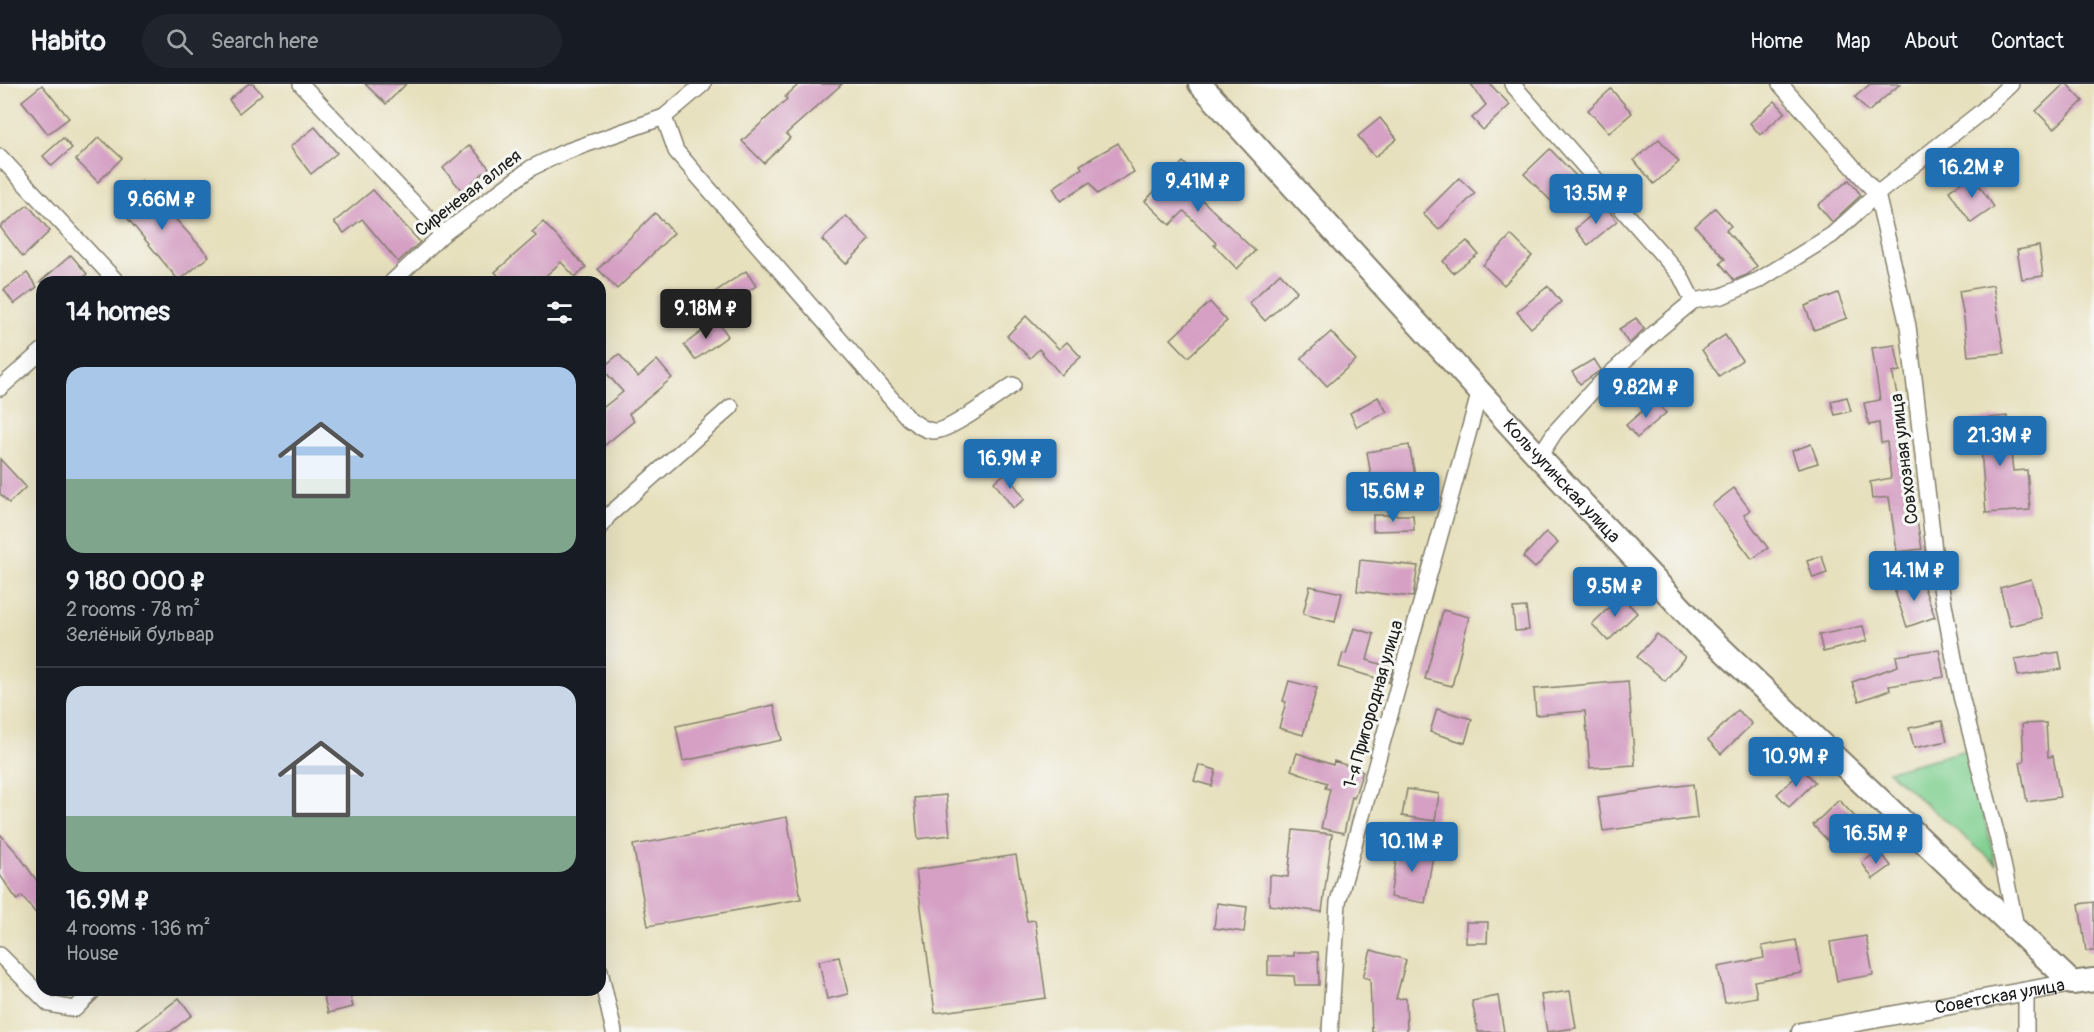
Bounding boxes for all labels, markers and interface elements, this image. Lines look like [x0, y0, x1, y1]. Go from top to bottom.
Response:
search box [142, 14, 562, 68]
text: Habito [30, 24, 106, 59]
icon: search [163, 25, 196, 58]
text: Search here [211, 27, 318, 55]
text: Home [1750, 28, 1803, 55]
text: Map [1836, 28, 1871, 55]
text: About [1904, 28, 1958, 55]
text: Contact [1991, 28, 2064, 55]
street label: Сиреневая аллея [411, 145, 526, 242]
pin: 16.2M ₽ [1917, 148, 2027, 199]
text: 16.2M ₽ [1939, 155, 2005, 180]
pin: 9.41M ₽ [1143, 162, 1253, 213]
text: 9.41M ₽ [1166, 169, 1230, 194]
pin: 13.5M ₽ [1541, 174, 1651, 225]
pin: 9.66M ₽ [107, 180, 217, 231]
text: 13.5M ₽ [1564, 181, 1628, 206]
text: 9.66M ₽ [128, 187, 196, 212]
pin: 9.18M ₽ [651, 289, 761, 340]
text: 14 homes [66, 296, 170, 328]
icon: filters [543, 296, 576, 329]
text: 9.18M ₽ [674, 296, 738, 321]
pin: 9.82M ₽ [1591, 368, 1701, 419]
text: 9.82M ₽ [1613, 375, 1679, 400]
street label: Совхозная улица [1885, 392, 1924, 526]
icon: home [267, 406, 375, 514]
street label: Кольчугинская улица [1498, 414, 1625, 548]
pin: 21.3M ₽ [1945, 416, 2055, 467]
text: 21.3M ₽ [1967, 423, 2033, 448]
pin: 16.9M ₽ [955, 439, 1065, 490]
text: 16.9M ₽ [978, 446, 1042, 471]
pin: 15.6M ₽ [1338, 472, 1448, 523]
text: 15.6M ₽ [1360, 479, 1426, 504]
pin: 14.1M ₽ [1859, 551, 1969, 602]
text: 14.1M ₽ [1883, 558, 1945, 583]
text: 9 180 000 ₽ [66, 565, 206, 597]
pin: 9.5M ₽ [1566, 567, 1664, 618]
text: 9.5M ₽ [1587, 574, 1643, 599]
text: 2 rooms · 78 m² [66, 597, 200, 622]
street label: 1-я Пригородная улица [1338, 617, 1408, 791]
text: Зелёный бульвар [66, 622, 214, 647]
icon: home [267, 725, 375, 833]
pin: 10.9M ₽ [1741, 737, 1851, 788]
text: 10.9M ₽ [1763, 744, 1829, 769]
pin: 16.5M ₽ [1821, 814, 1931, 865]
text: 16.5M ₽ [1843, 821, 1909, 846]
pin: 10.1M ₽ [1357, 822, 1467, 873]
text: 10.1M ₽ [1380, 829, 1444, 854]
text: 16.9M ₽ [66, 884, 150, 916]
text: 4 rooms · 136 m² [66, 916, 211, 941]
text: House [66, 941, 118, 966]
street label: Советская улица [1933, 974, 2067, 1020]

